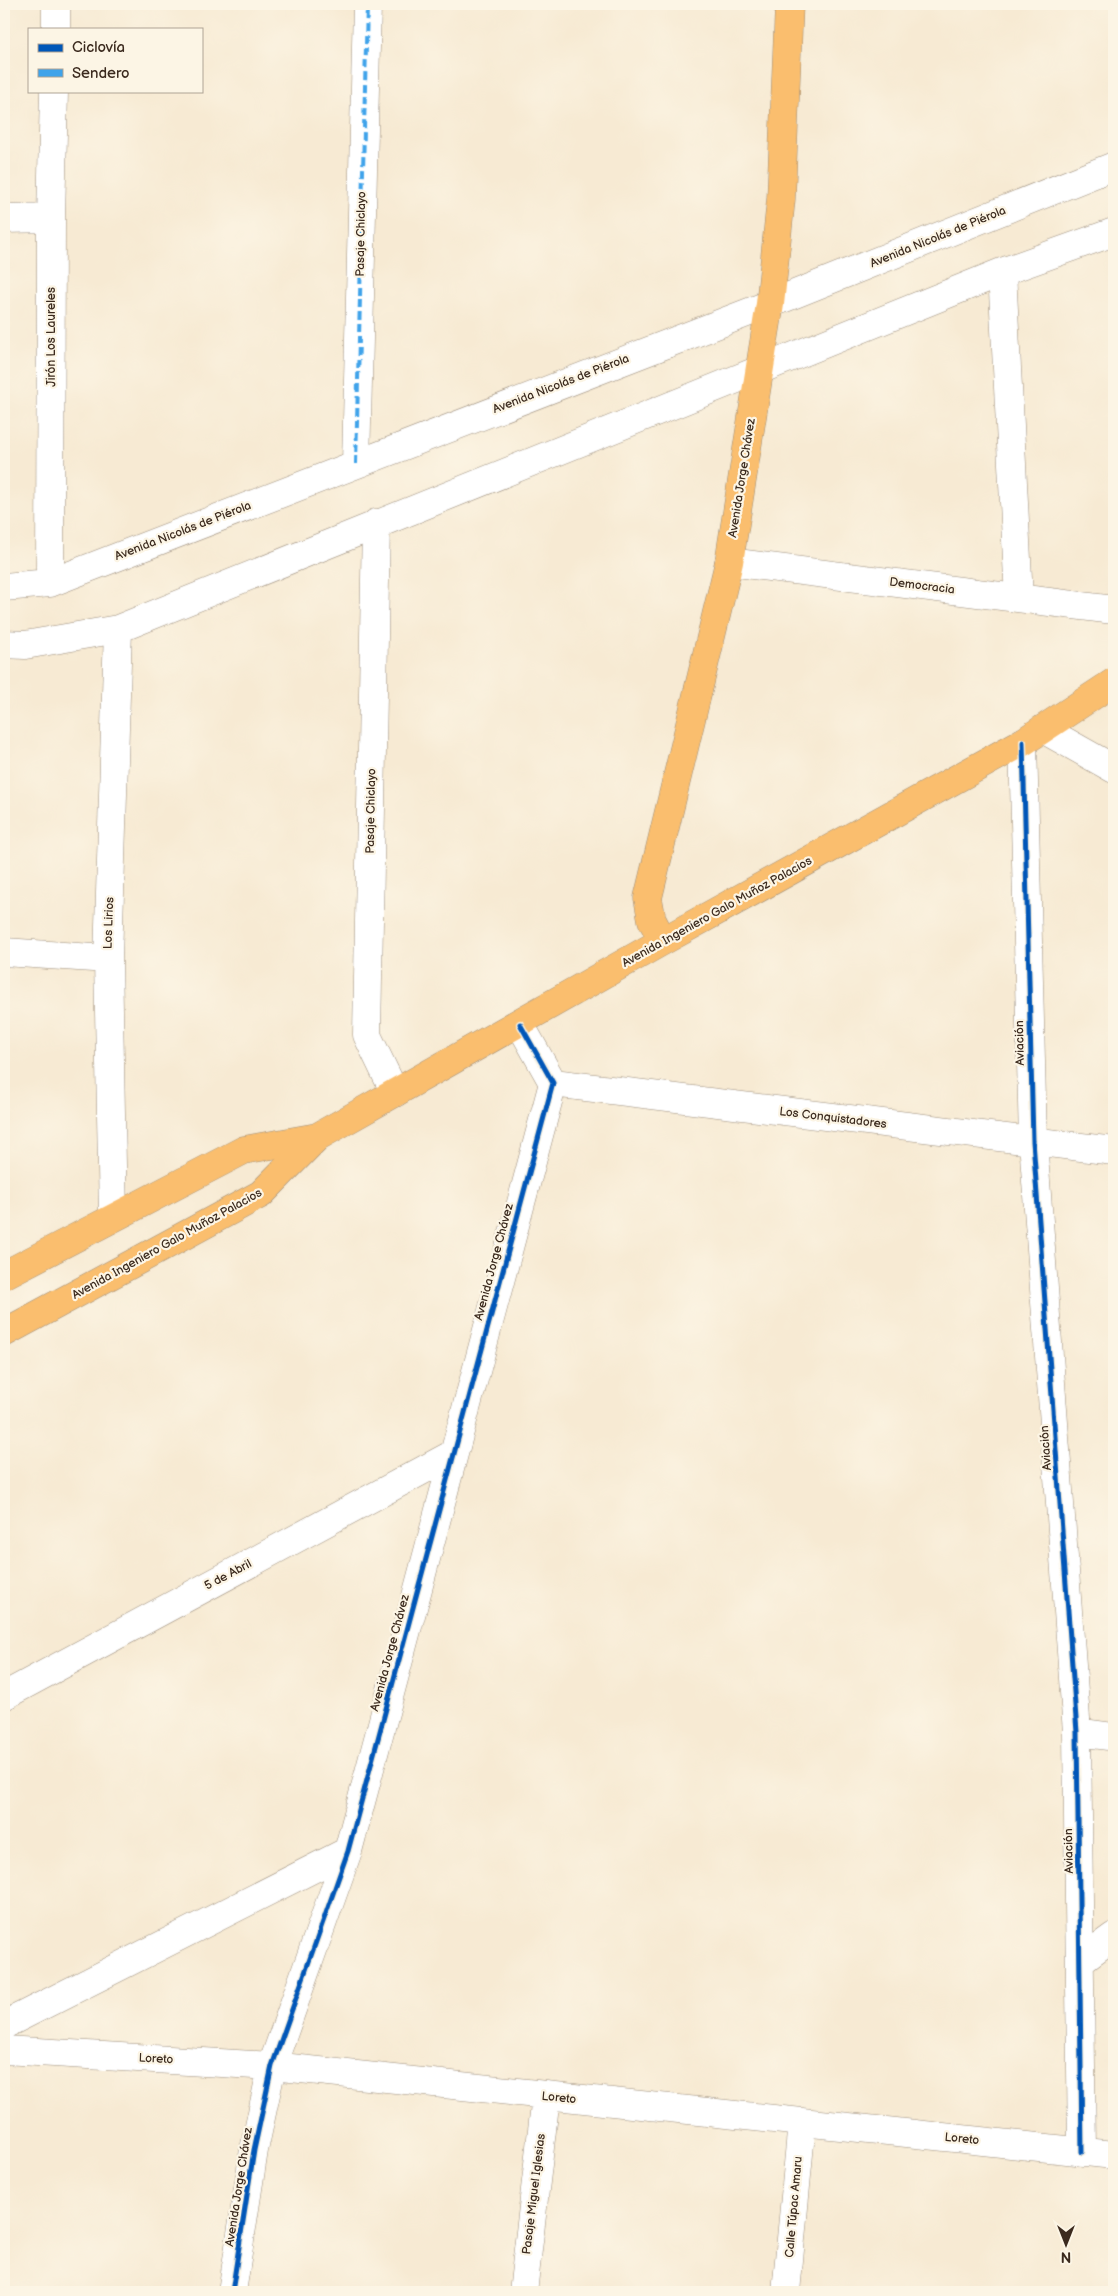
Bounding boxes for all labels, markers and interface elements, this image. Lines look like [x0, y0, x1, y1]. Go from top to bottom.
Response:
legend [28, 28, 202, 92]
text: Ciclovía [72, 38, 125, 57]
text: Sendero [72, 64, 130, 83]
street label: Pasaje Chiclayo [353, 191, 369, 277]
street label: Avenida Nicolás de Piérola [868, 203, 1008, 271]
street label: Jirón Los Laureles [44, 287, 59, 387]
street label: Avenida Nicolás de Piérola [491, 351, 632, 417]
street label: Avenida Jorge Chávez [725, 417, 759, 539]
street label: Avenida Nicolás de Piérola [113, 498, 254, 564]
street label: Democracia [888, 575, 956, 597]
street label: Pasaje Chiclayo [363, 768, 379, 854]
street label: Avenida Ingeniero Galo Muñoz Palacios [619, 853, 815, 971]
street label: Los Lirios [101, 897, 117, 949]
street label: Aviación [1012, 1020, 1028, 1066]
street label: Los Conquistadores [778, 1104, 888, 1132]
street label: Avenida Ingeniero Galo Muñoz Palacios [69, 1185, 265, 1303]
street label: Avenida Jorge Chávez [471, 1202, 517, 1322]
street label: Aviación [1037, 1425, 1055, 1471]
street label: 5 de Abril [202, 1556, 254, 1594]
street label: Avenida Jorge Chávez [367, 1593, 413, 1713]
street label: Aviación [1061, 1828, 1077, 1874]
street label: Loreto [138, 2051, 174, 2067]
street label: Loreto [541, 2089, 577, 2107]
street label: Avenida Jorge Chávez [222, 2126, 256, 2248]
street label: Loreto [944, 2130, 980, 2148]
street label: Pasaje Miguel Iglesias [519, 2133, 549, 2255]
street label: Calle Túpac Amaru [782, 2156, 806, 2258]
north arrow [1040, 2218, 1090, 2268]
text: N [1061, 2248, 1071, 2265]

